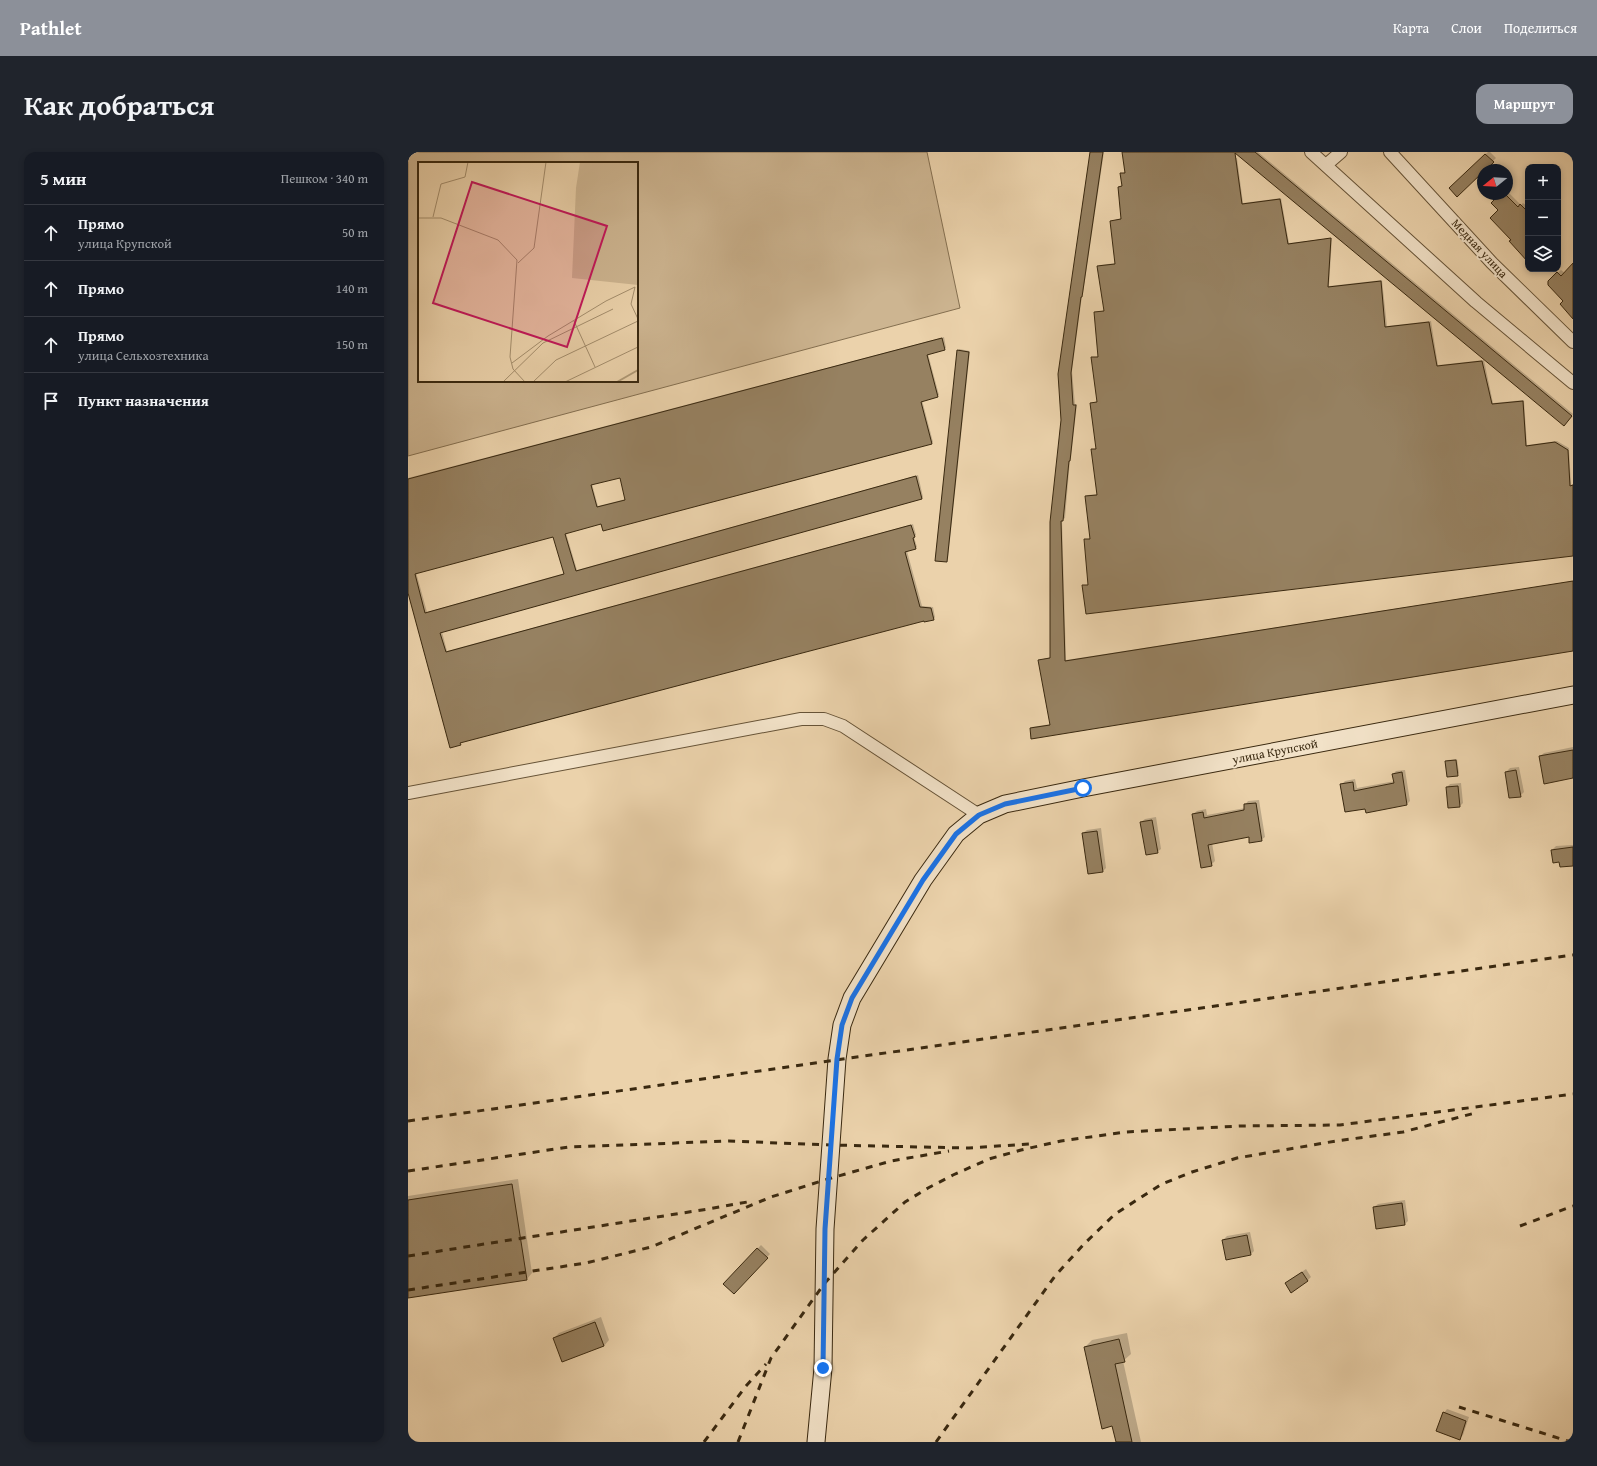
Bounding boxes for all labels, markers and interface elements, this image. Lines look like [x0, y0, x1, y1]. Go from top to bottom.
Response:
text: Pathlet [20, 14, 82, 42]
text: Карта [1393, 18, 1429, 38]
text: Слои [1451, 18, 1482, 38]
text: Поделиться [1504, 18, 1577, 38]
text: Как добраться [24, 84, 214, 125]
button: Маршрут [1476, 84, 1573, 124]
inset map [418, 162, 638, 382]
north arrow [1477, 164, 1513, 200]
map controls [1525, 164, 1561, 272]
button: + [1525, 164, 1561, 200]
text: 5 мин [40, 166, 86, 191]
text: Пешком · 340 m [281, 169, 368, 188]
button: − [1525, 200, 1561, 236]
text: Прямо [78, 213, 124, 234]
street label: Медная улица [1448, 215, 1512, 282]
icon: ahead [40, 222, 62, 244]
text: 50 m [342, 223, 368, 242]
text: улица Крупской [78, 234, 172, 253]
button: layers [1525, 236, 1561, 272]
icon: ahead [40, 278, 62, 300]
text: Прямо [78, 278, 124, 299]
text: 140 m [336, 279, 368, 298]
text: Прямо [78, 325, 124, 346]
icon: ahead [40, 334, 62, 356]
text: 150 m [336, 335, 368, 354]
text: улица Сельхозтехника [78, 346, 209, 365]
icon: arrive [40, 390, 62, 412]
text: Пункт назначения [78, 390, 209, 411]
street label: улица Крупской [1230, 734, 1319, 768]
route start [1074, 779, 1092, 797]
route end [814, 1359, 832, 1377]

